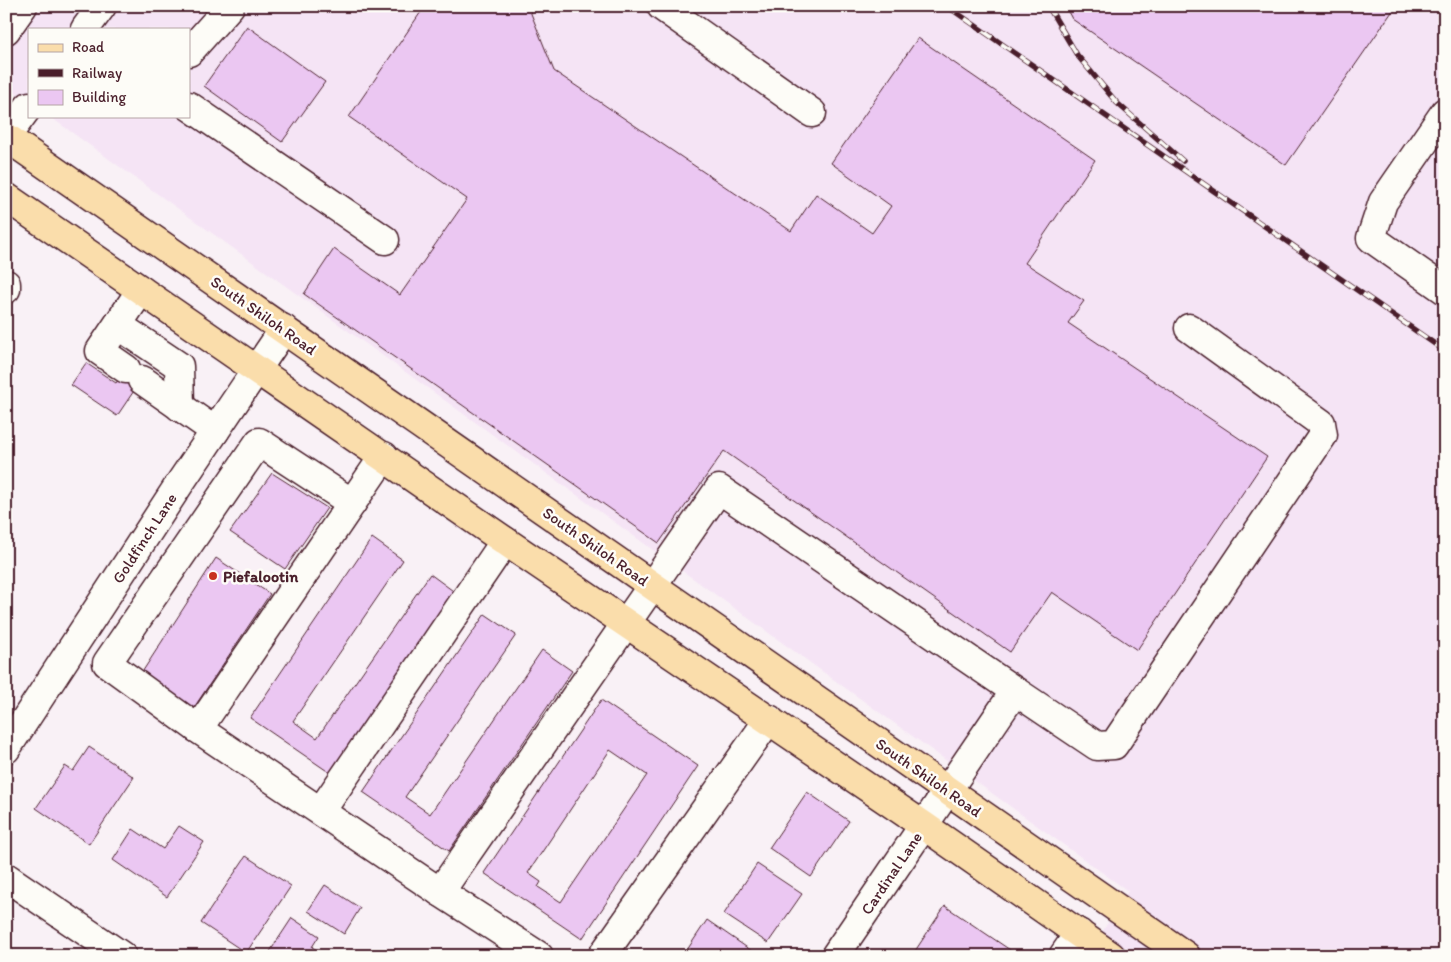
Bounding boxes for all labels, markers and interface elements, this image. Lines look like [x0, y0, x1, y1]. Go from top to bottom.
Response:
legend [28, 28, 190, 118]
text: Road [72, 38, 105, 56]
text: Railway [72, 64, 122, 82]
text: Building [72, 88, 126, 106]
street label: South Shiloh Road [207, 272, 320, 359]
street label: Goldfinch Lane [108, 490, 181, 587]
street label: South Shiloh Road [539, 503, 652, 590]
place label: Piefalootin [223, 567, 299, 586]
marker: Piefalootin [207, 570, 219, 582]
street label: South Shiloh Road [872, 734, 985, 821]
street label: Cardinal Lane [857, 828, 926, 918]

